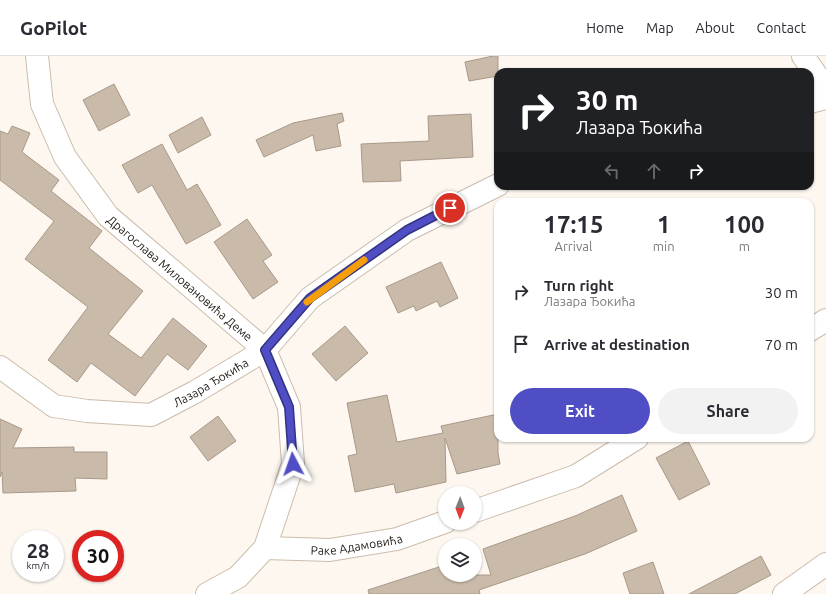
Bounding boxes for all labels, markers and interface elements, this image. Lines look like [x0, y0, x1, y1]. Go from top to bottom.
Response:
text: GoPilot [20, 17, 87, 39]
text: Home [586, 20, 624, 36]
text: Map [646, 20, 674, 36]
text: About [696, 20, 735, 36]
text: Contact [757, 20, 806, 36]
icon: right [510, 84, 562, 136]
text: 30 m [576, 84, 638, 115]
text: Лазара Ђокића [576, 117, 703, 137]
icon: left [601, 160, 623, 182]
icon: ahead [643, 160, 665, 182]
icon: right [685, 160, 707, 182]
pin [433, 191, 467, 225]
icon: arrive [439, 197, 461, 219]
text: 17:15 [543, 211, 603, 238]
text: 1 [657, 211, 670, 238]
text: 100 [724, 211, 765, 238]
street label: Драгослава Миловановића Деме [105, 212, 255, 343]
text: Arrival [554, 239, 592, 253]
text: min [653, 239, 675, 253]
text: m [739, 239, 750, 253]
text: Turn right [544, 277, 614, 294]
icon: right [510, 281, 532, 303]
text: 30 m [765, 284, 798, 301]
text: Лазара Ђокића [544, 294, 636, 308]
icon: arrive [510, 333, 532, 355]
text: Arrive at destination [544, 336, 690, 353]
text: 70 m [765, 336, 798, 353]
street label: Лазара Ђокића [171, 355, 250, 409]
button: Exit [510, 388, 650, 434]
button: Share [658, 388, 798, 434]
position arrow [272, 443, 314, 485]
north arrow [438, 486, 482, 530]
map controls [438, 486, 482, 582]
speed limit sign: 30 [72, 530, 124, 582]
street label: Раке Адамовића [311, 531, 404, 556]
button: layers [438, 538, 482, 582]
text: 28 [27, 539, 49, 562]
text: km/h [26, 560, 50, 571]

